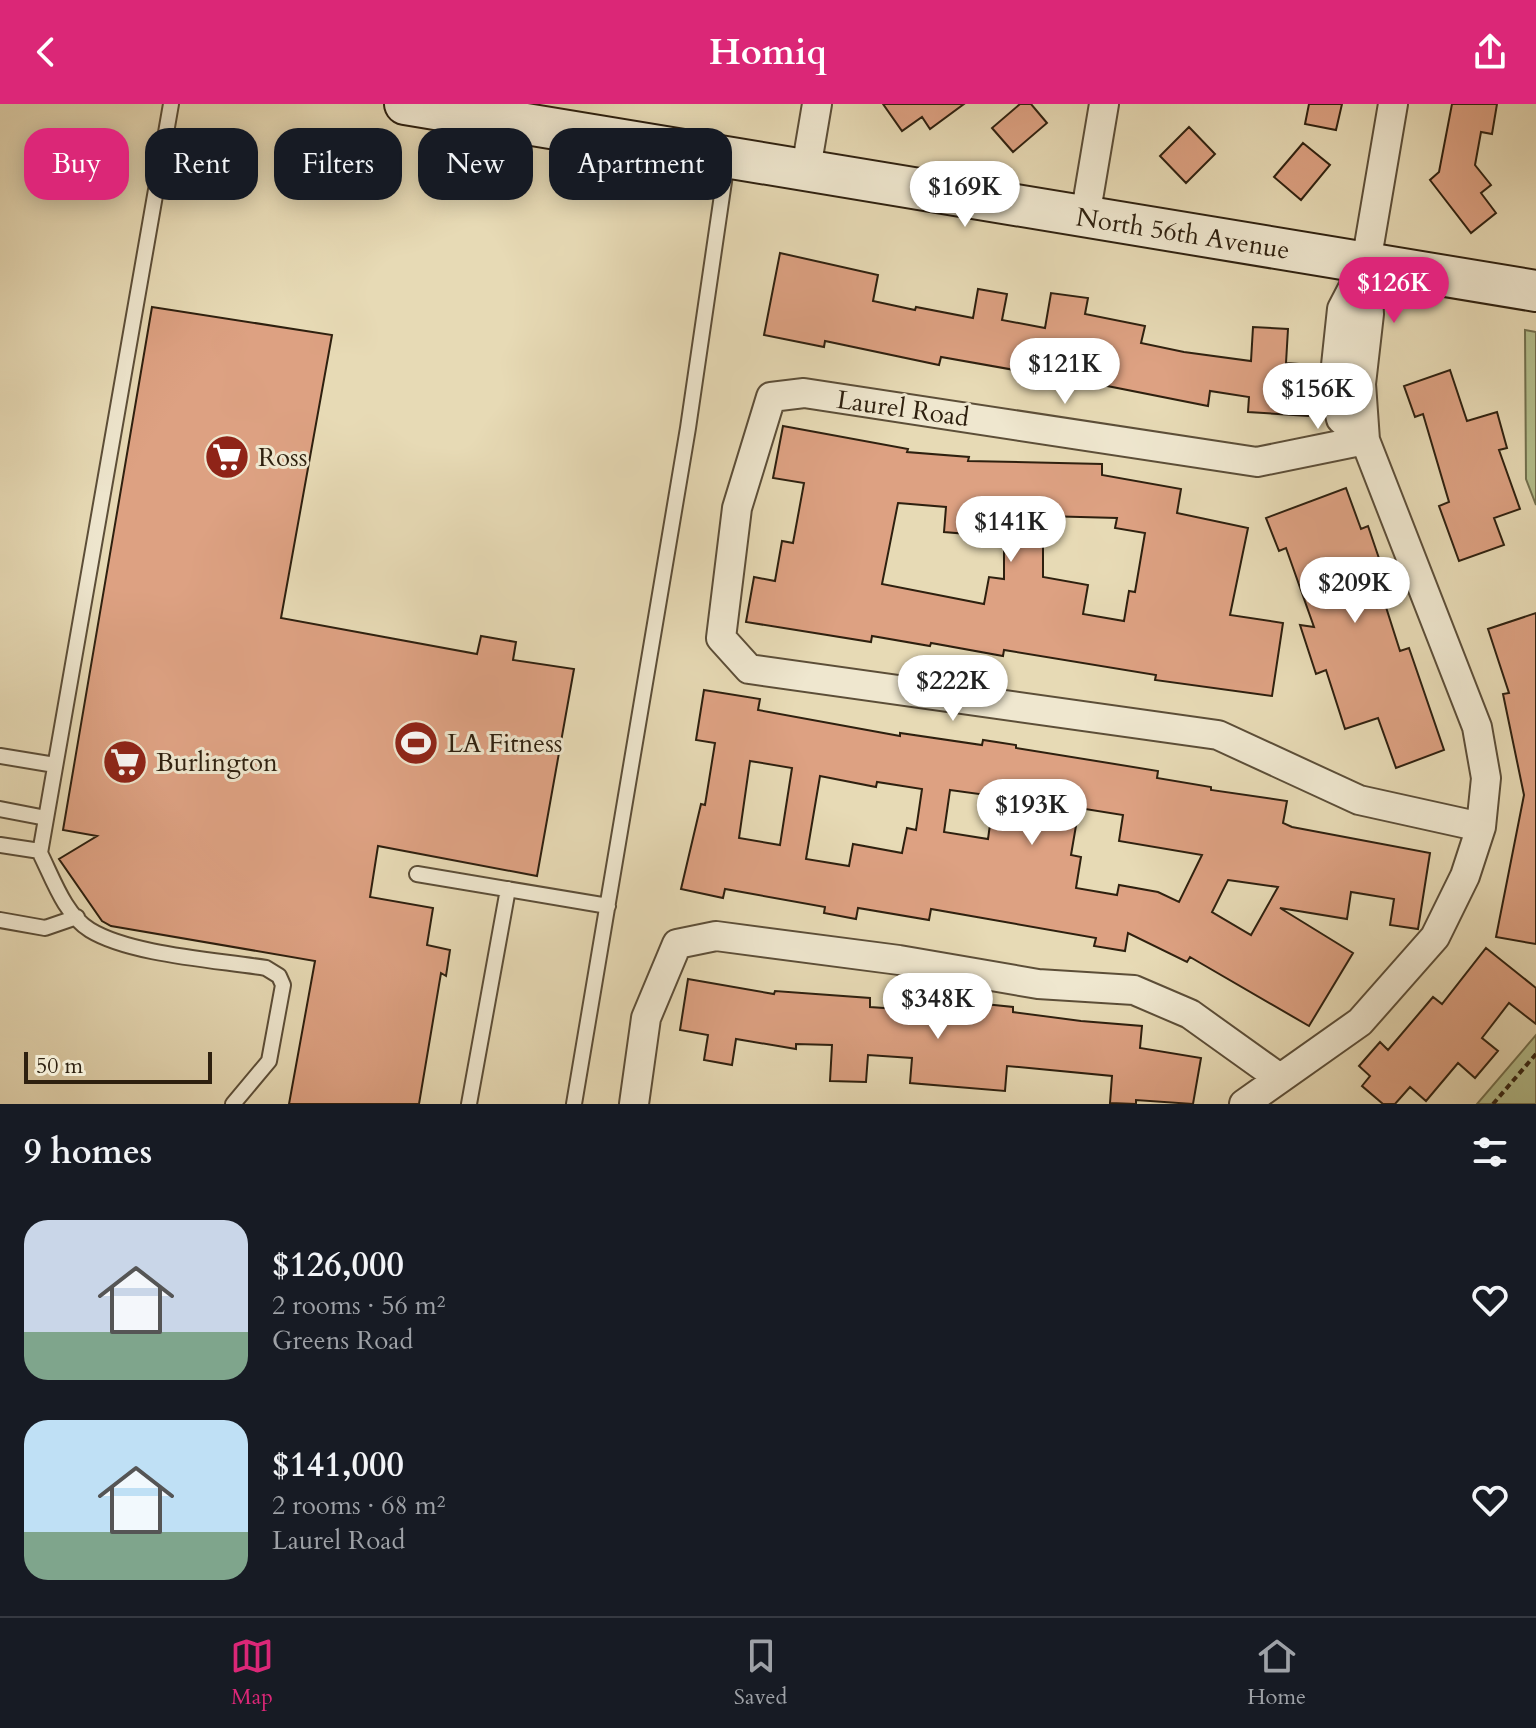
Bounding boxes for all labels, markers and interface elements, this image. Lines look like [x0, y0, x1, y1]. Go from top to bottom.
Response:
text: Homiq [709, 28, 827, 77]
icon: back [24, 30, 68, 74]
icon: share [1468, 30, 1512, 74]
chip: Buy [24, 128, 129, 200]
chip: Rent [145, 128, 258, 200]
chip: Filters [274, 128, 402, 200]
chip: New [418, 128, 533, 200]
chip: Apartment [549, 128, 732, 200]
pin: $169K [909, 161, 1021, 229]
text: $169K [928, 169, 1002, 204]
street label: North 56th Avenue [1074, 199, 1292, 268]
pin: $126K [1338, 257, 1450, 325]
text: $126K [1357, 265, 1431, 300]
pin: $121K [1009, 338, 1121, 406]
text: $121K [1028, 346, 1102, 381]
pin: $156K [1262, 363, 1374, 431]
text: $156K [1281, 371, 1355, 406]
street label: Laurel Road [835, 382, 972, 435]
supermarket icon: Ross [203, 433, 251, 481]
place label: Ross [258, 440, 307, 475]
pin: $141K [955, 496, 1067, 564]
text: $141K [974, 504, 1048, 539]
pin: $209K [1299, 557, 1411, 625]
text: $209K [1318, 565, 1392, 600]
pin: $222K [897, 655, 1009, 723]
text: $222K [916, 663, 990, 698]
sports icon: LA Fitness [392, 719, 440, 767]
place label: LA Fitness [447, 726, 563, 761]
supermarket icon: Burlington [101, 738, 149, 786]
place label: Burlington [156, 745, 278, 780]
pin: $193K [976, 779, 1088, 847]
text: $193K [995, 787, 1069, 822]
pin: $348K [882, 973, 994, 1041]
text: $348K [901, 981, 975, 1016]
scale bar [24, 1048, 212, 1084]
text: 50 m [36, 1051, 83, 1081]
text: 9 homes [24, 1129, 152, 1175]
icon: filters [1468, 1130, 1512, 1174]
text: $126,000 [272, 1242, 404, 1288]
icon: home [88, 1252, 184, 1348]
icon: heart [1468, 1278, 1512, 1322]
text: 2 rooms · 56 m² [272, 1288, 445, 1323]
text: Greens Road [272, 1323, 413, 1358]
text: $141,000 [272, 1442, 404, 1488]
icon: home [88, 1452, 184, 1548]
icon: heart [1468, 1478, 1512, 1522]
text: 2 rooms · 68 m² [272, 1488, 445, 1523]
text: Laurel Road [272, 1523, 405, 1558]
tab: Map [230, 1634, 274, 1712]
tab: Saved [734, 1634, 787, 1712]
tab: Home [1247, 1634, 1306, 1712]

